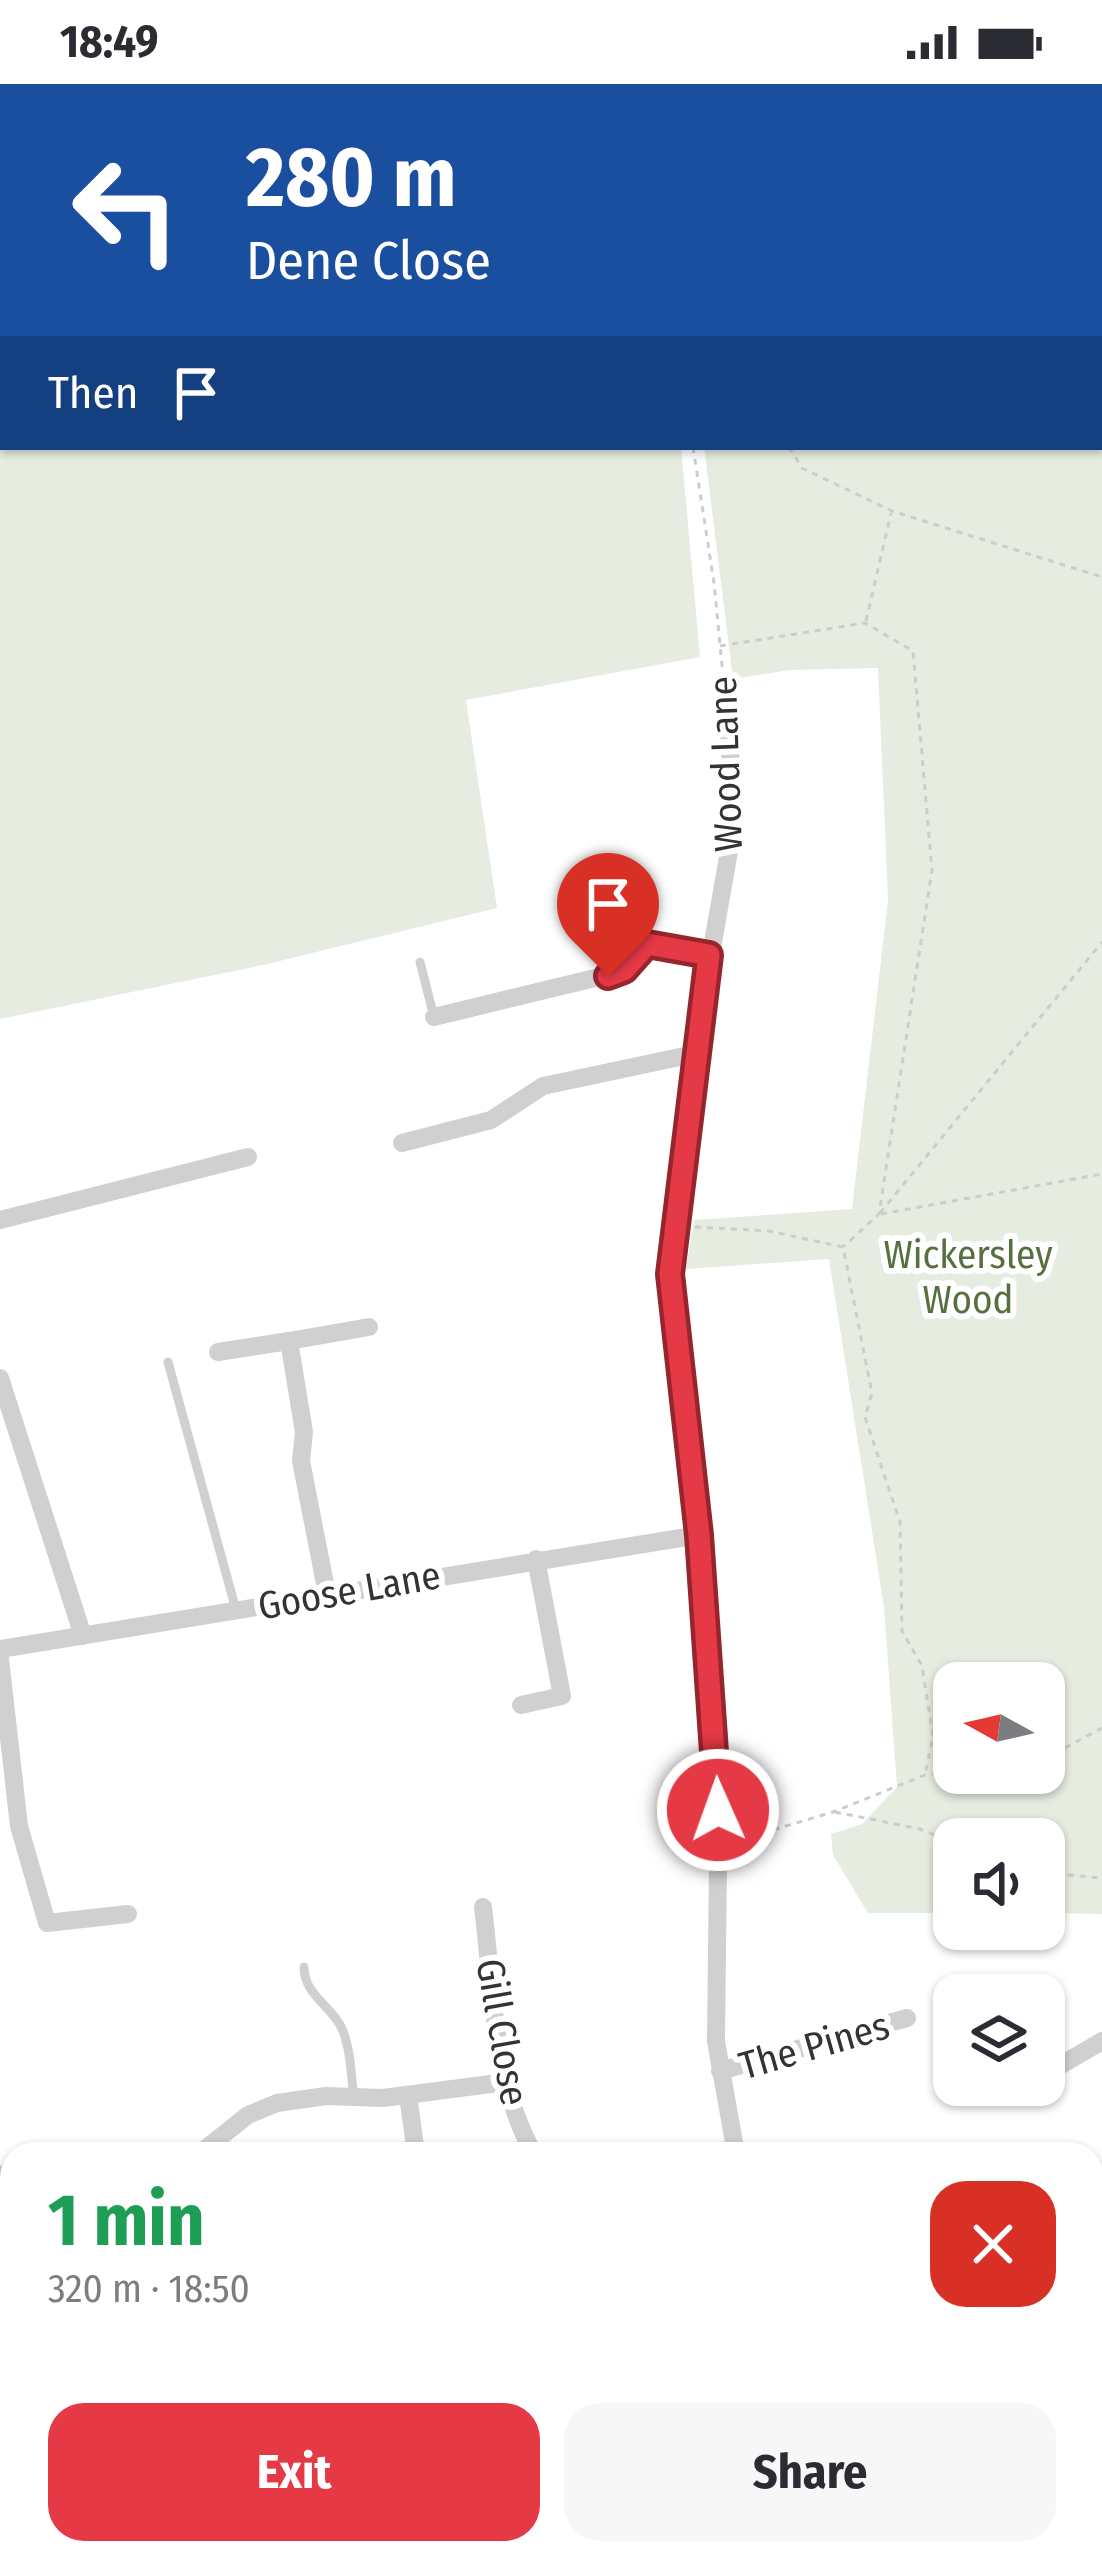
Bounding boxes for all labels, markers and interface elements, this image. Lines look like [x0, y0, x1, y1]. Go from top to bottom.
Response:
text: 18:49 [60, 15, 158, 69]
text: 280 m [246, 127, 457, 228]
icon: left [48, 132, 204, 288]
text: Dene Close [246, 229, 491, 293]
icon: arrive [163, 360, 229, 426]
text: Then [48, 366, 139, 420]
street label: Wood Lane [700, 675, 752, 853]
pin [557, 853, 659, 976]
icon: arrive [575, 871, 641, 937]
park label: Wickersley Wood [883, 1232, 1053, 1323]
street label: Goose Lane [254, 1552, 444, 1630]
north arrow [933, 1662, 1065, 1794]
map controls [933, 1662, 1065, 2106]
position arrow [655, 1747, 781, 1873]
button: sound [933, 1818, 1065, 1950]
street label: Gill Close [467, 1955, 538, 2109]
button: layers [933, 1974, 1065, 2106]
street label: The Pines [734, 2003, 895, 2089]
text: 1 min [48, 2178, 205, 2264]
button: close [930, 2181, 1056, 2307]
text: 320 m · 18:50 [48, 2266, 250, 2312]
button: Exit [48, 2403, 540, 2541]
button: Share [564, 2403, 1056, 2541]

